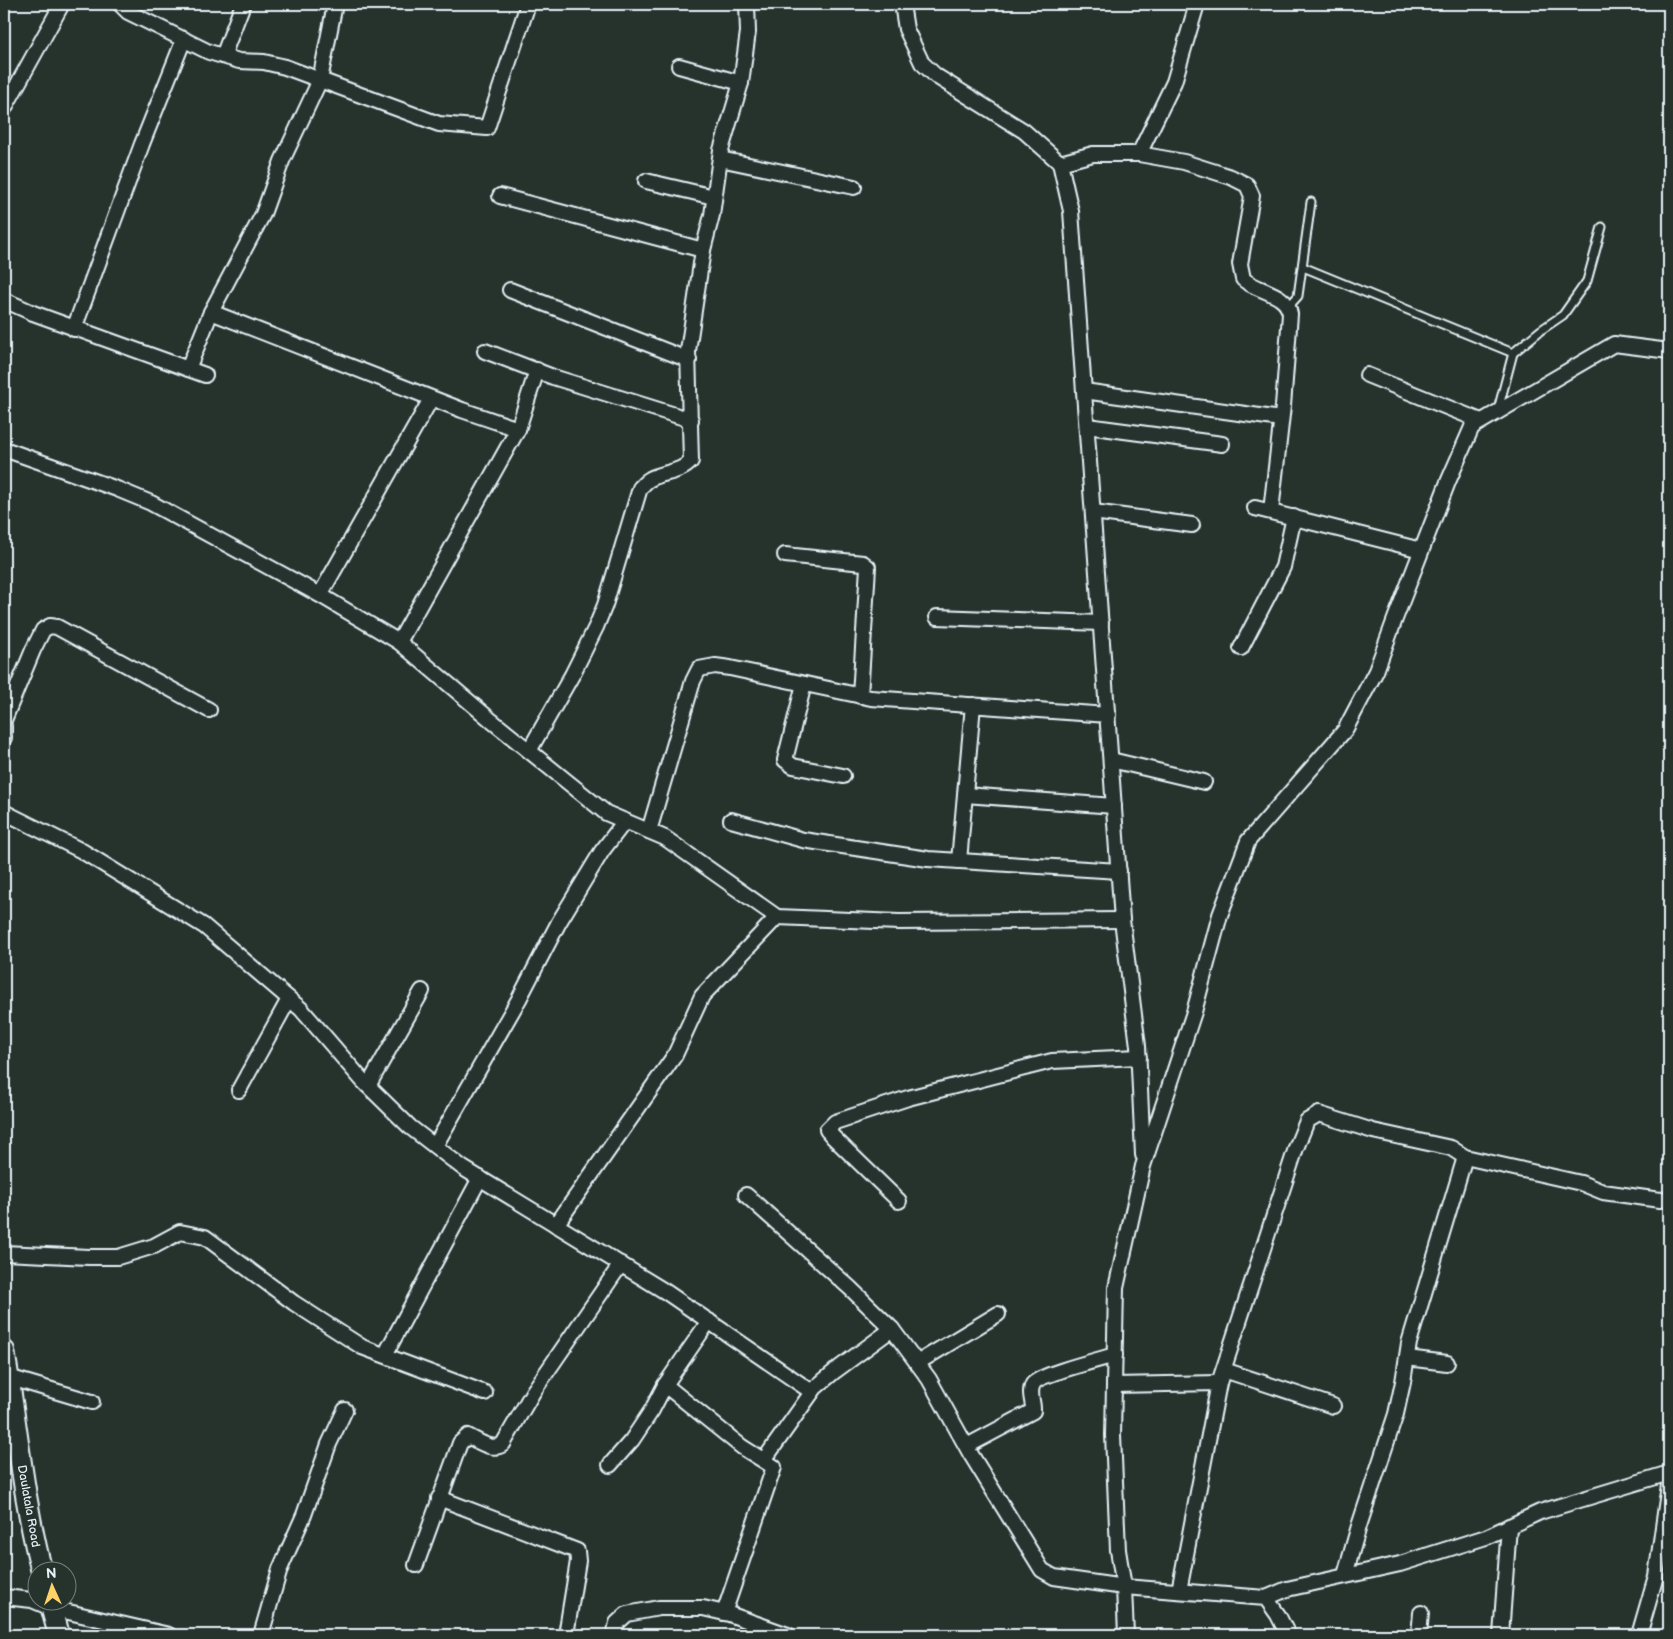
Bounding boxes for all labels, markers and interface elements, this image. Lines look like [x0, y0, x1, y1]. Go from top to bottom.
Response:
street label: Daulatala Road [14, 1464, 43, 1548]
north arrow [28, 1562, 78, 1612]
text: N [46, 1565, 57, 1582]

